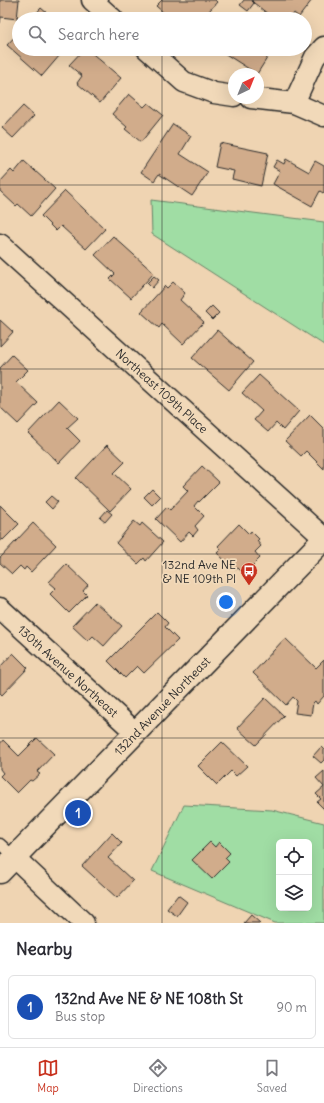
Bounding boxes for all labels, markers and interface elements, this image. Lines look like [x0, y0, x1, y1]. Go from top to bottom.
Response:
search box [12, 12, 312, 56]
icon: search [26, 23, 48, 45]
text: Search here [58, 25, 139, 44]
north arrow [228, 68, 264, 104]
street label: Northeast 109th Place [113, 346, 211, 436]
place label: 132nd Ave NE & NE 109th Pl [162, 557, 236, 586]
bus stop icon: 132nd Ave NE & NE 109th Pl [239, 561, 259, 586]
your location [216, 592, 236, 612]
street label: 130th Avenue Northeast [15, 622, 121, 720]
street label: 132nd Avenue Northeast [111, 653, 213, 759]
pin: 1 [65, 798, 91, 828]
map controls [276, 839, 312, 911]
button: locate [276, 839, 312, 875]
button: layers [276, 875, 312, 911]
text: Nearby [16, 938, 72, 960]
text: 132nd Ave NE & NE 108th St [55, 989, 243, 1008]
text: 1 [27, 999, 33, 1016]
text: 90 m [276, 999, 307, 1016]
text: Bus stop [55, 1008, 105, 1025]
tab: Map [37, 1057, 59, 1095]
tab: Directions [133, 1057, 183, 1095]
tab: Saved [257, 1057, 287, 1095]

